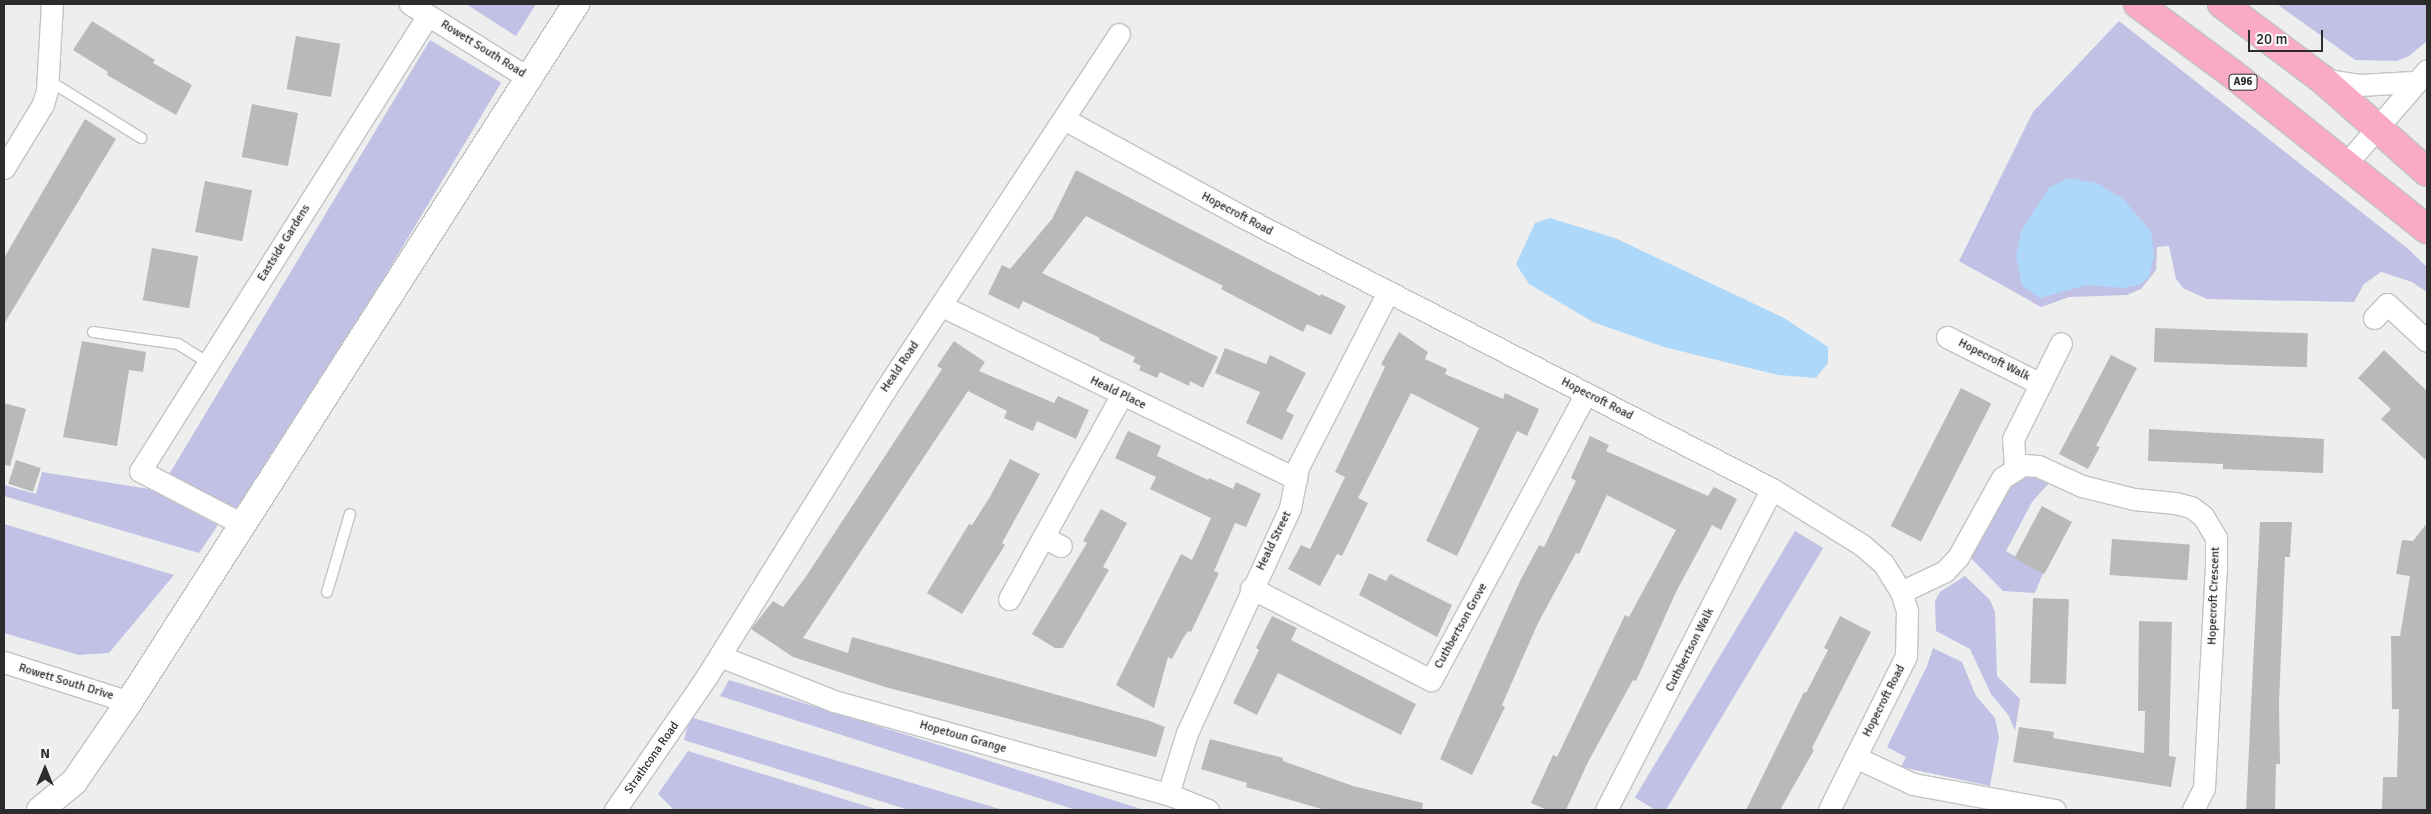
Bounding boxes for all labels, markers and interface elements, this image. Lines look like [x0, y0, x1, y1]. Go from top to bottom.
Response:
street label: Rowett South Road [438, 17, 528, 81]
scale bar [2251, 20, 2326, 52]
text: 20 m [2256, 30, 2287, 48]
road number: A96 [2228, 74, 2258, 90]
street label: Hopecroft Road [1199, 189, 1275, 239]
street label: Eastside Gardens [255, 202, 313, 284]
street label: Hopecroft Walk [1956, 336, 2032, 384]
street label: Heald Road [878, 339, 922, 395]
street label: Heald Place [1088, 373, 1148, 413]
street label: Hopecroft Road [1559, 375, 1635, 423]
street label: Heald Street [1254, 509, 1294, 573]
street label: Hopecroft Crescent [2205, 547, 2223, 645]
street label: Cuthbertson Grove [1432, 581, 1490, 671]
street label: Cuthbertson Walk [1663, 606, 1717, 694]
street label: Rowett South Drive [17, 661, 115, 703]
street label: Hopecroft Road [1860, 663, 1908, 739]
street label: Hopetoun Grange [918, 718, 1008, 756]
street label: Strathcona Road [622, 719, 682, 797]
north arrow [20, 744, 70, 794]
text: N [40, 745, 50, 762]

